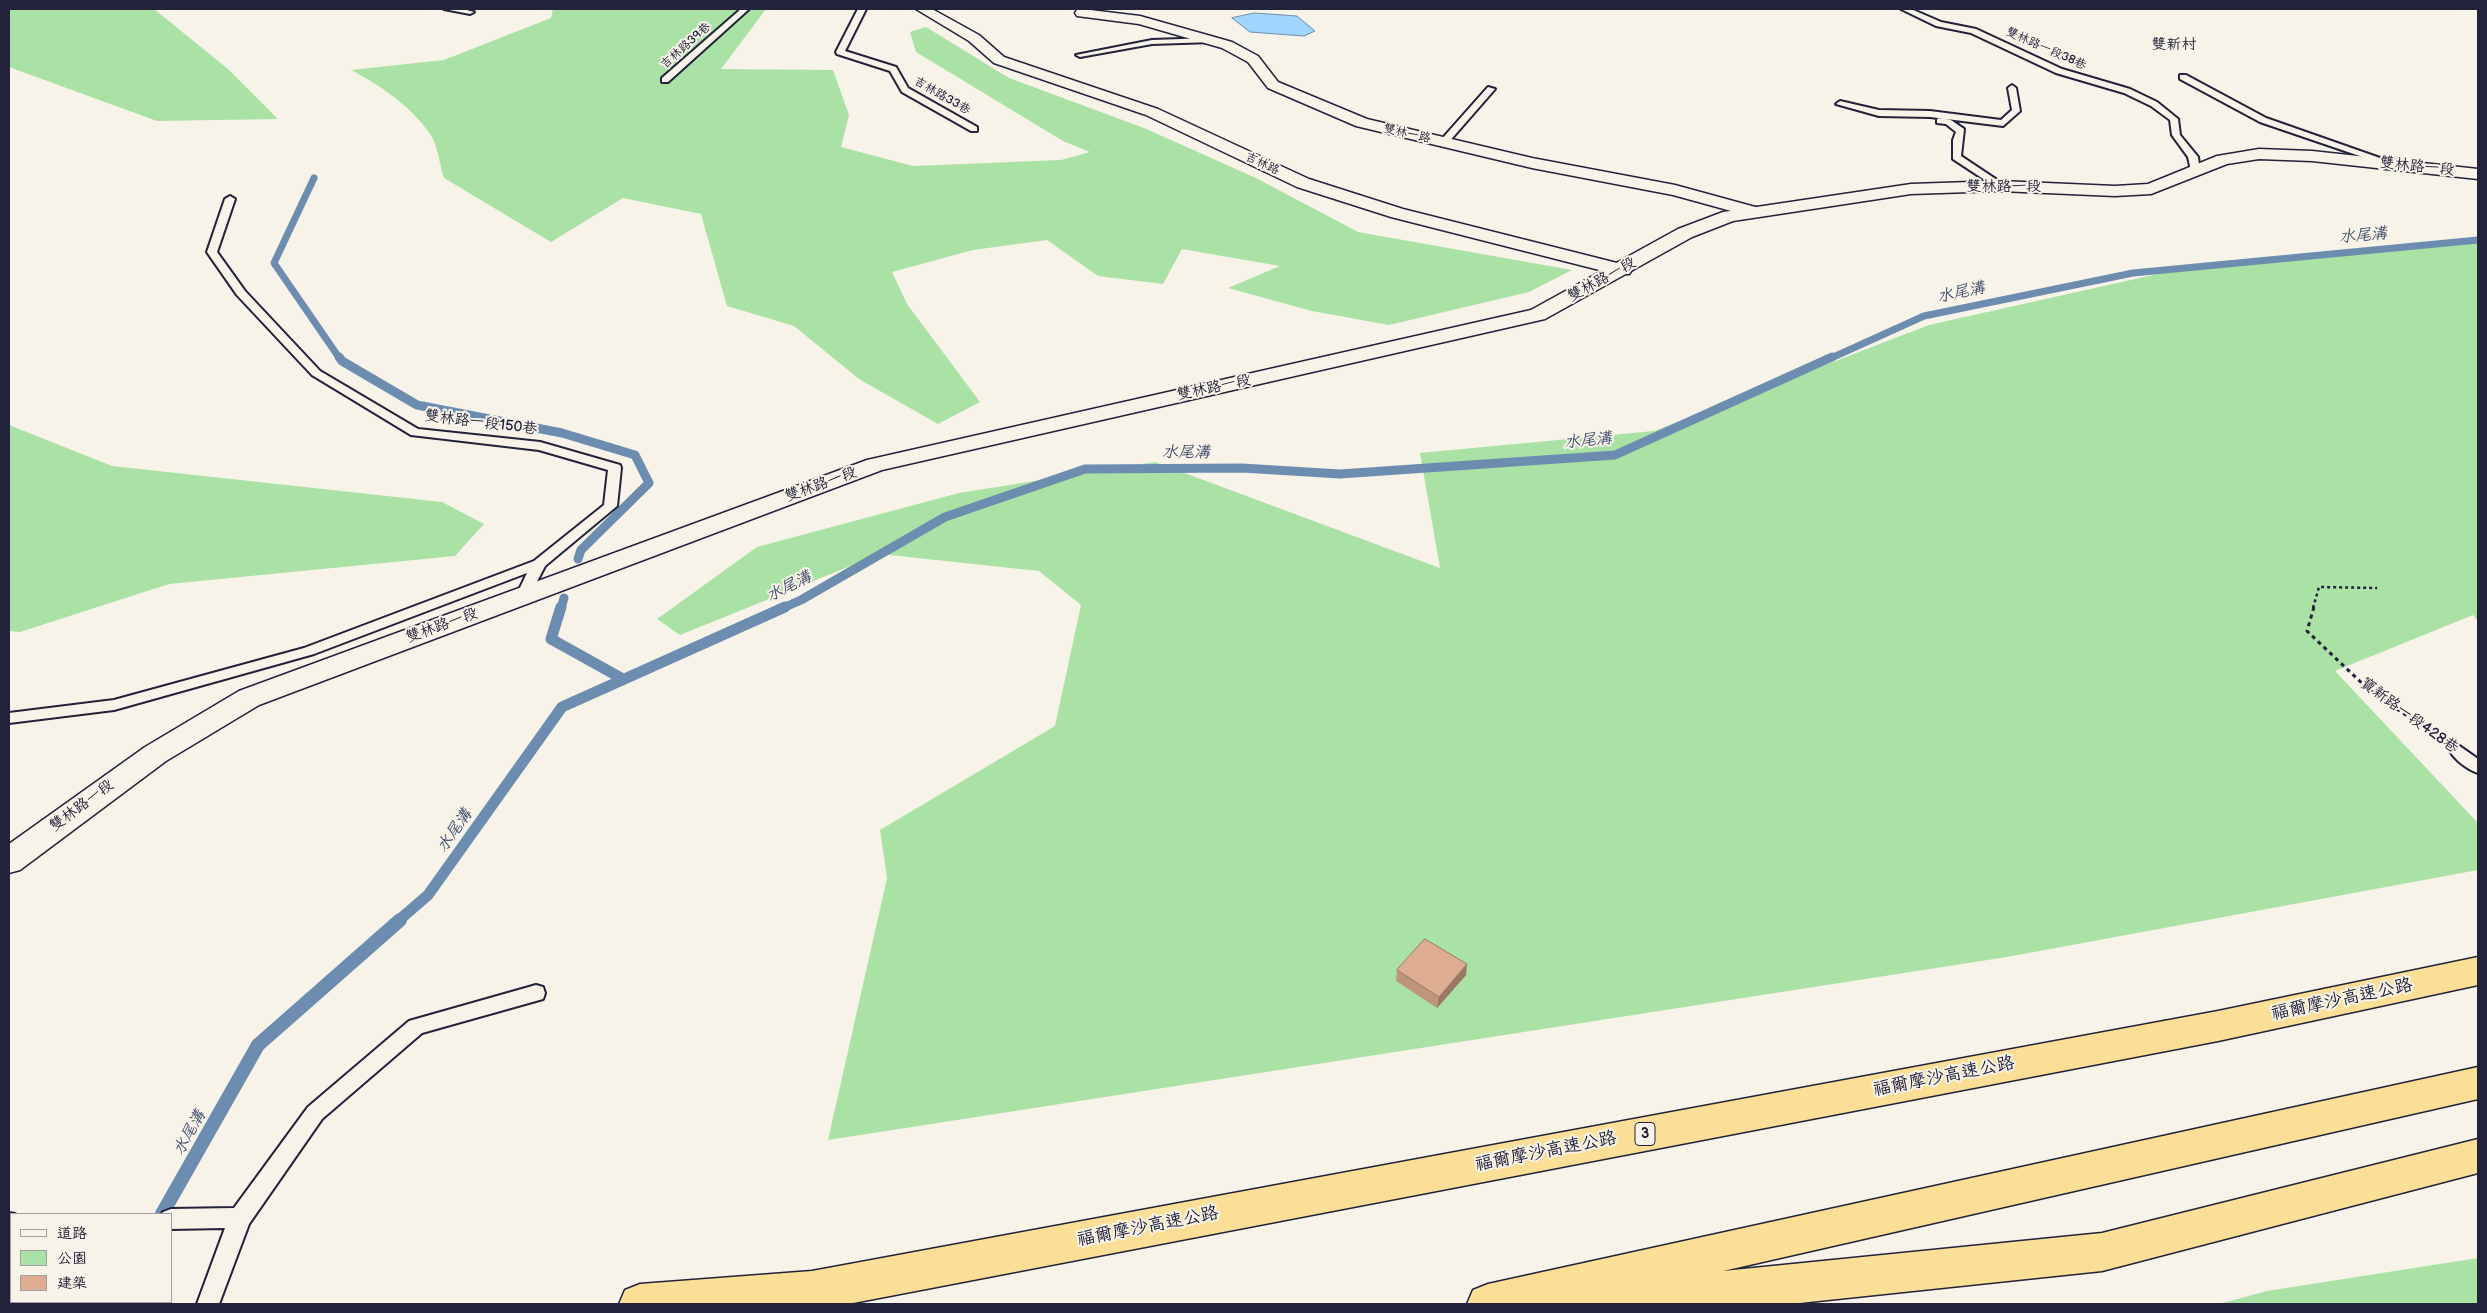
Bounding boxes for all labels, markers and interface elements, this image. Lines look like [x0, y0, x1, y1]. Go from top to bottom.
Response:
street label: 吉林路39巷 [658, 20, 714, 72]
street label: 雙林路一段38巷 [2004, 25, 2088, 73]
district label: 雙新村 [2152, 36, 2196, 54]
street label: 吉林路33巷 [911, 74, 973, 118]
street label: 雙林一路 [1382, 122, 1432, 146]
street label: 吉林路 [1243, 150, 1281, 178]
street label: 雙林路一段 [2379, 154, 2455, 180]
street label: 雙林路一段 [1967, 178, 2041, 196]
water label: 水尾溝 [2338, 224, 2388, 248]
street label: 雙林路一段 [1565, 254, 1639, 306]
water label: 水尾溝 [1936, 279, 1986, 307]
street label: 雙林路一段 [1175, 371, 1253, 405]
street label: 雙林路一段150巷 [424, 407, 538, 439]
water label: 水尾溝 [1563, 429, 1613, 453]
water label: 水尾溝 [1162, 443, 1210, 463]
street label: 雙林路一段 [783, 464, 859, 506]
water label: 水尾溝 [763, 568, 815, 606]
street label: 雙林路一段 [404, 605, 480, 647]
street label: 寶新路一段428巷 [2356, 674, 2462, 758]
street label: 雙林路一段 [47, 776, 117, 836]
water label: 水尾溝 [433, 806, 477, 856]
street label: 福爾摩沙高速公路 [2269, 974, 2415, 1026]
street label: 福爾摩沙高速公路 [1871, 1053, 2017, 1101]
water label: 水尾溝 [170, 1107, 210, 1159]
road number: 3 [1635, 1122, 1655, 1146]
street label: 福爾摩沙高速公路 [1473, 1128, 1619, 1176]
street label: 福爾摩沙高速公路 [1075, 1203, 1221, 1251]
legend [10, 1213, 172, 1303]
text: 道路 [57, 1224, 87, 1243]
text: 公園 [57, 1249, 87, 1268]
text: 建築 [57, 1274, 87, 1293]

